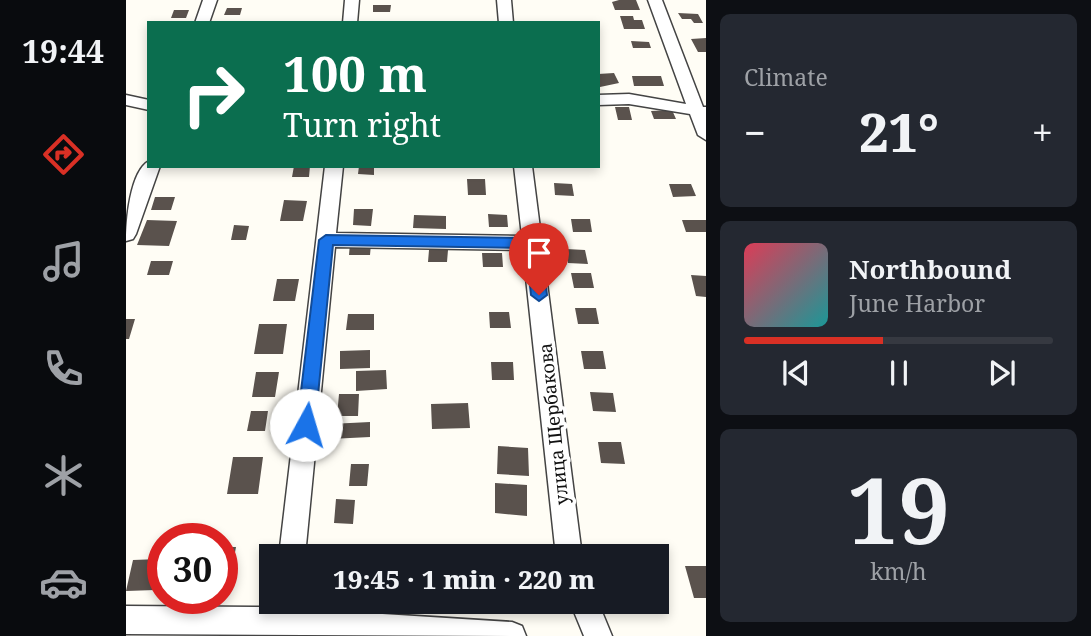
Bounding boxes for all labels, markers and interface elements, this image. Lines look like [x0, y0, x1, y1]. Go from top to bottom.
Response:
text: 19:44 [22, 29, 104, 72]
text: 100 m [283, 40, 427, 106]
icon: right [168, 49, 259, 140]
text: Climate [744, 61, 828, 93]
text: 21° [859, 96, 939, 167]
text: Turn right [283, 103, 441, 146]
text: − [744, 106, 766, 158]
text: + [1032, 106, 1053, 158]
icon: directions [39, 130, 88, 179]
pin [509, 223, 569, 295]
icon: arrive [520, 234, 558, 272]
icon: music [39, 237, 88, 286]
text: Northbound [849, 251, 1011, 287]
text: June Harbor [849, 287, 985, 319]
street label: улица Щербакова [533, 342, 573, 506]
icon: phone [39, 344, 88, 393]
icon: previous [777, 354, 815, 392]
icon: pause [880, 354, 918, 392]
icon: next [983, 354, 1021, 392]
position arrow [269, 388, 343, 462]
text: 19 [847, 447, 950, 571]
icon: climate [39, 451, 88, 500]
speed limit sign: 30 [147, 523, 238, 614]
text: km/h [870, 555, 927, 587]
icon: car [39, 558, 88, 607]
text: 19:45 · 1 min · 220 m [333, 561, 595, 597]

